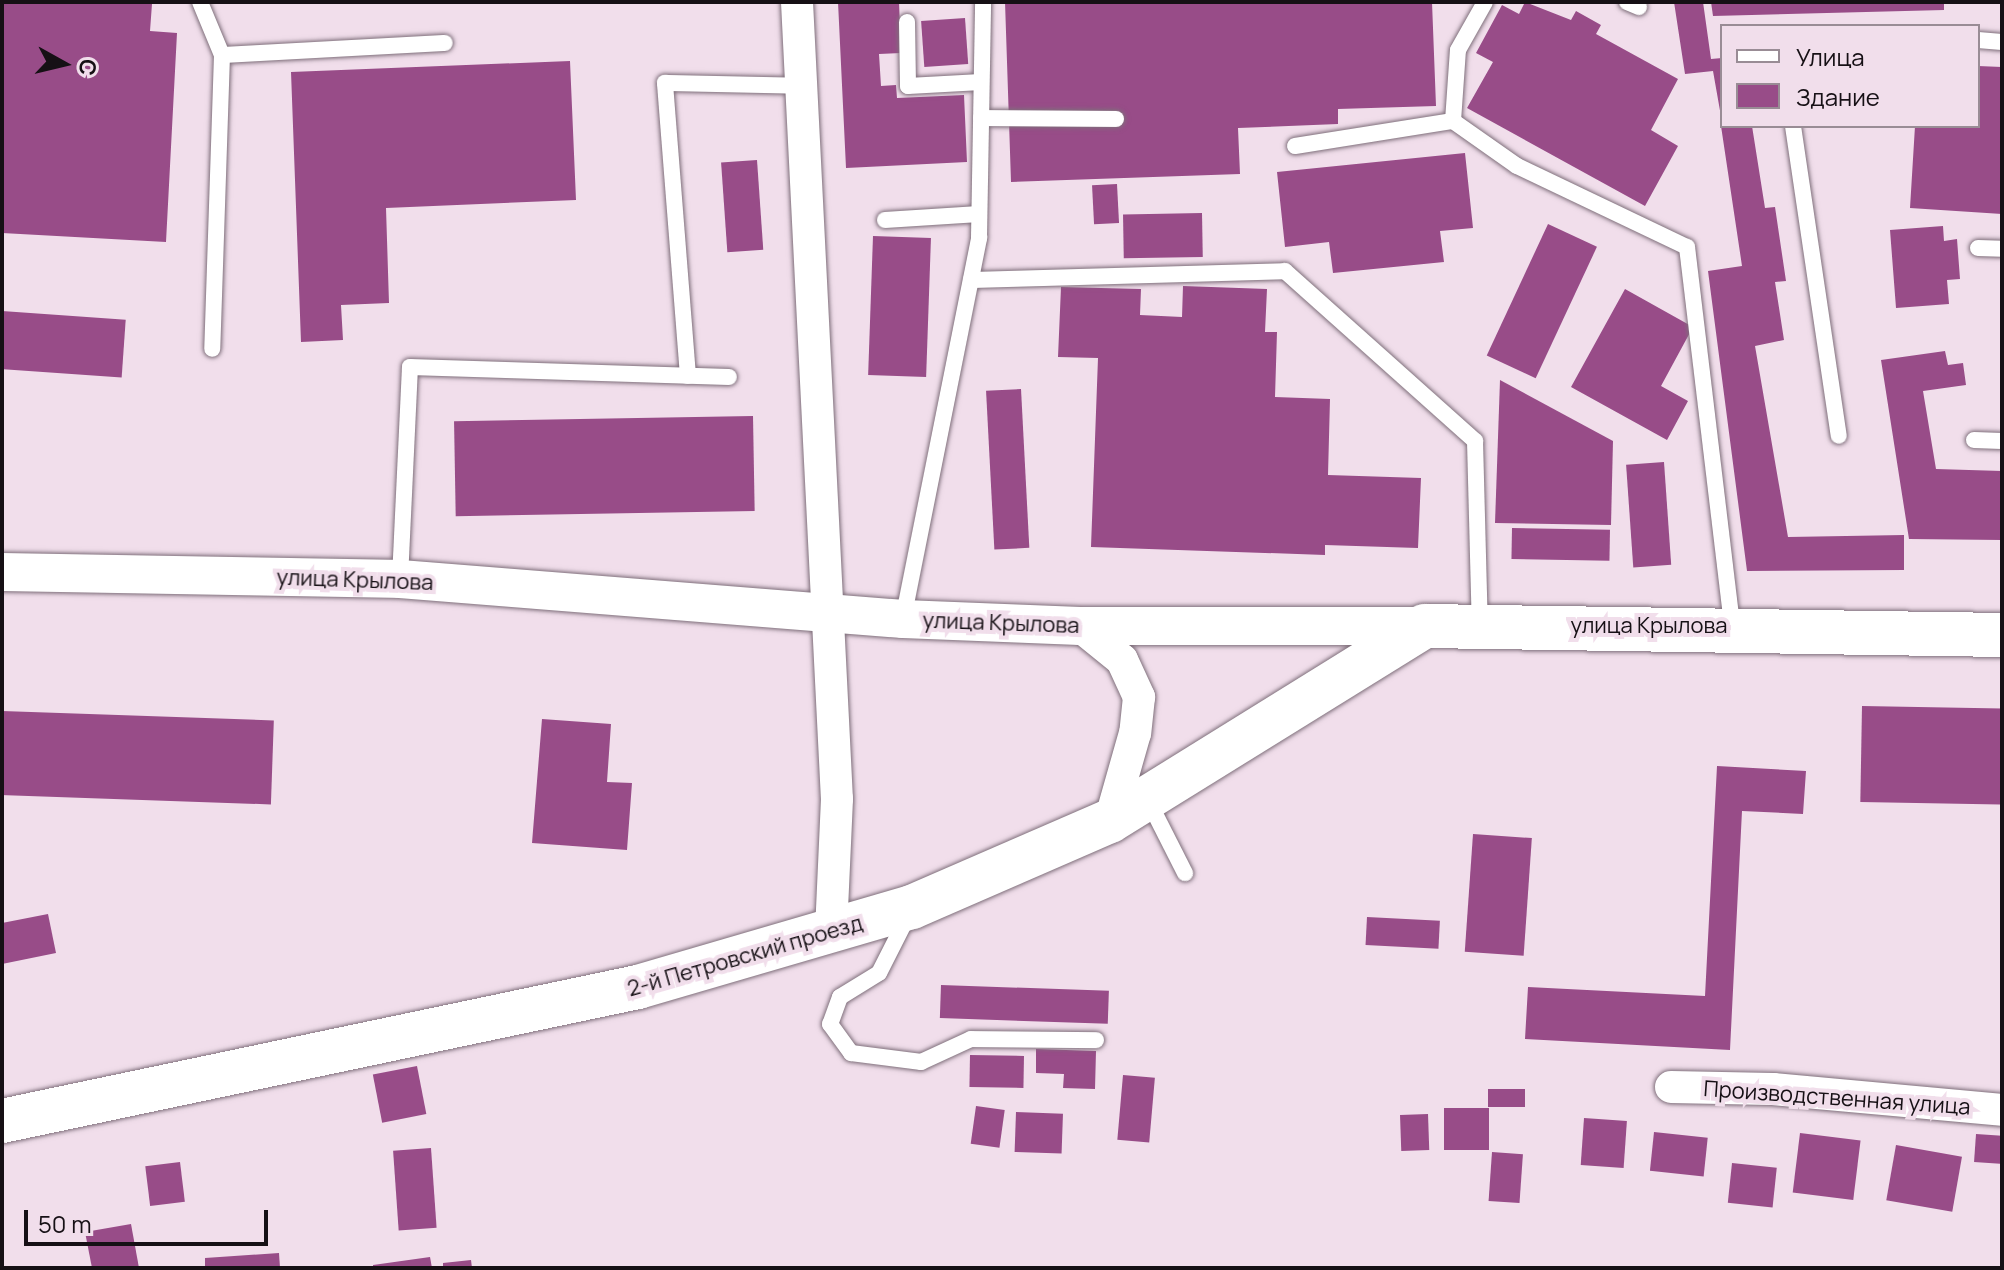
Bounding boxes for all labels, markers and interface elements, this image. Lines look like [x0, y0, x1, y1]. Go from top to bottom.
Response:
north arrow [24, 24, 104, 104]
legend [1720, 24, 1980, 128]
text: Улица [1796, 40, 1865, 73]
text: С [72, 57, 104, 77]
text: Здание [1796, 80, 1880, 113]
street label: улица Крылова [276, 564, 434, 596]
street label: улица Крылова [922, 607, 1080, 639]
street label: улица Крылова [1570, 613, 1728, 639]
street label: 2-й Петровский проезд [624, 910, 866, 1002]
street label: Производственная улица [1703, 1076, 1971, 1120]
scale bar [28, 1194, 272, 1244]
text: 50 m [38, 1207, 92, 1240]

